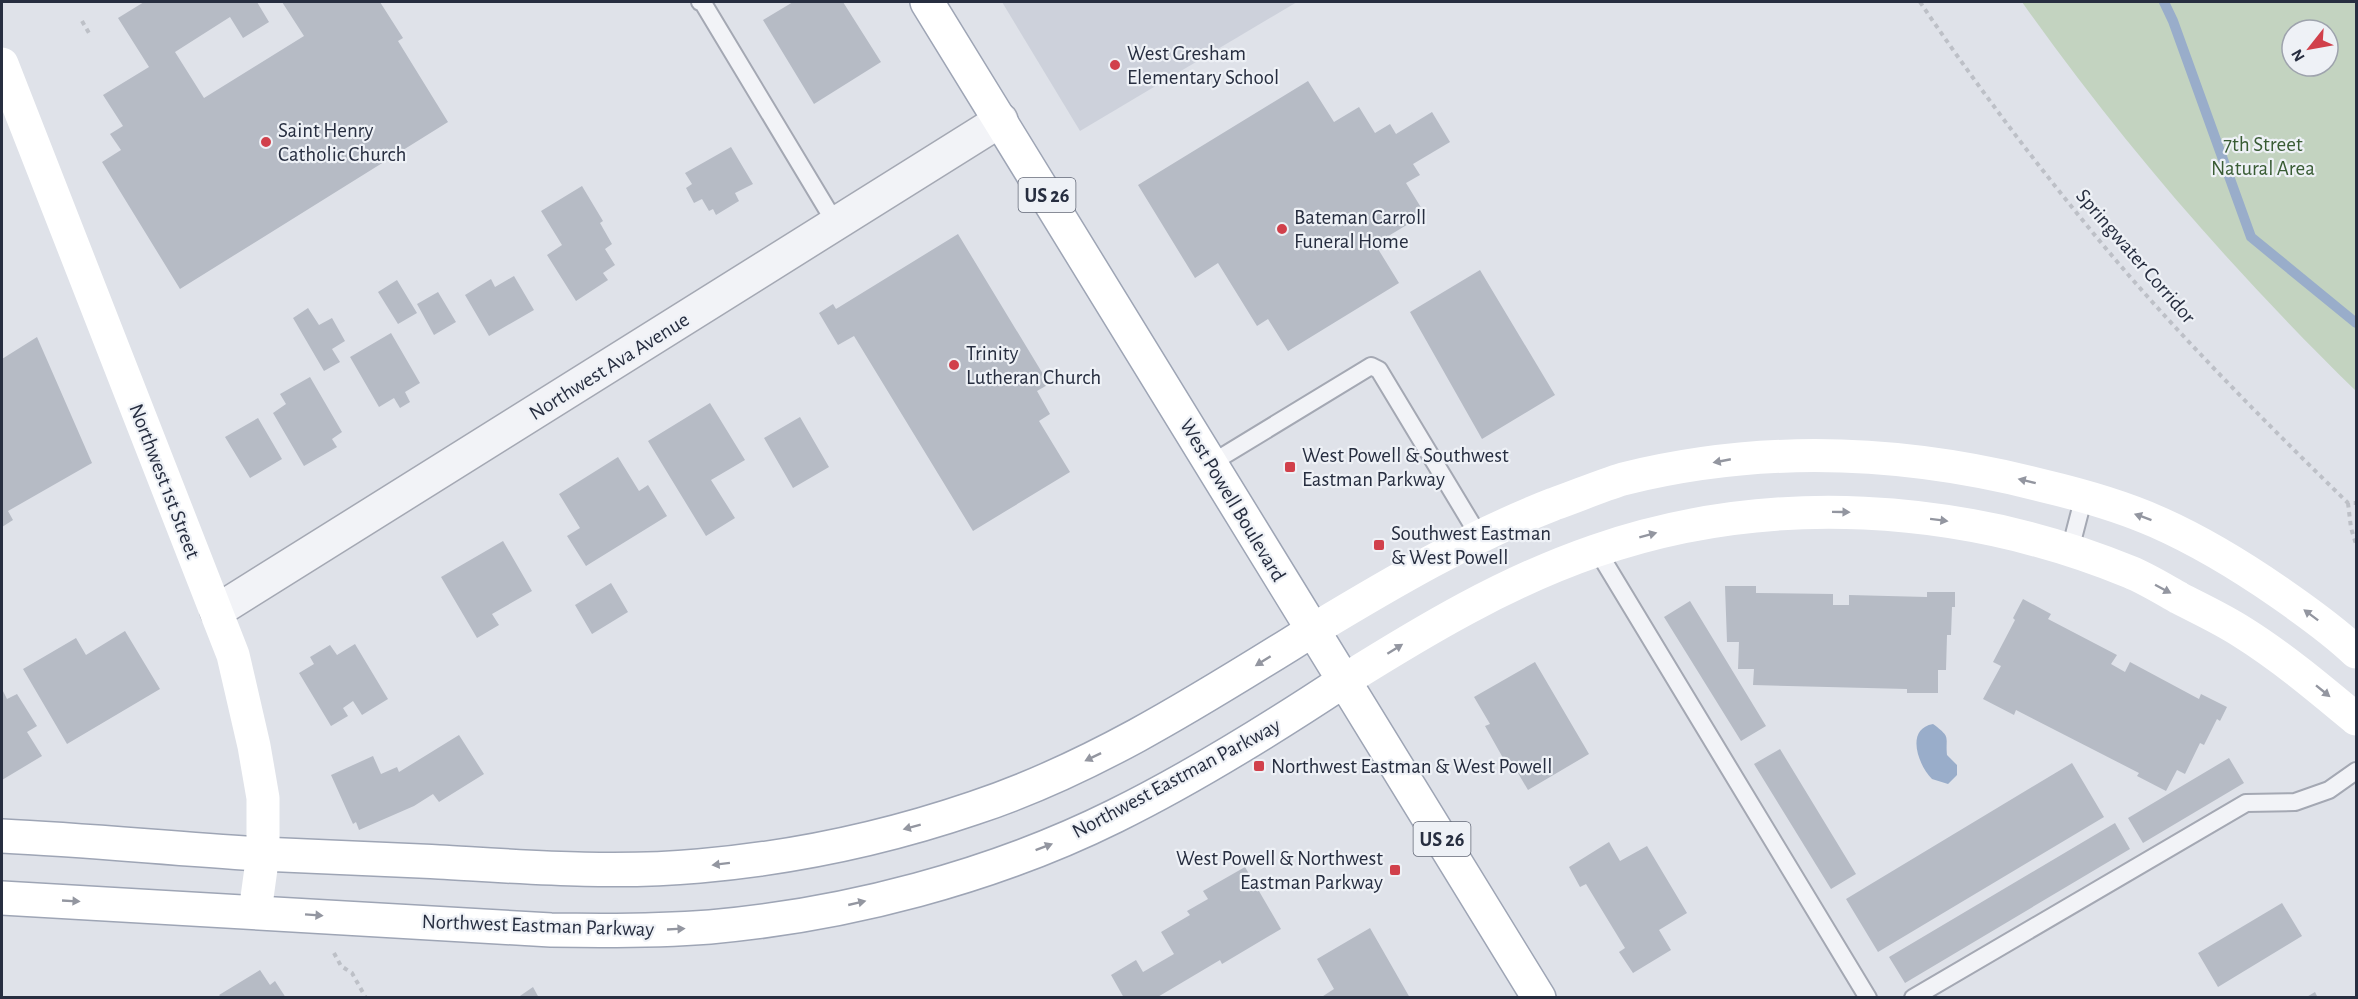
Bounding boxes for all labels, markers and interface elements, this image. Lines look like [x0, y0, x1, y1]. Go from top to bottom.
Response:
north arrow [2280, 18, 2340, 78]
place label: West Gresham Elementary School [1127, 43, 1279, 88]
text: N [2288, 46, 2308, 64]
marker: West Gresham Elementary School [1108, 58, 1122, 72]
place label: Saint Henry Catholic Church [278, 120, 406, 165]
park label: 7th Street Natural Area [2211, 134, 2315, 179]
marker: Saint Henry Catholic Church [259, 135, 273, 149]
road number: US 26 [1018, 178, 1076, 212]
street label: Springwater Corridor [2072, 185, 2200, 328]
place label: Bateman Carroll Funeral Home [1294, 207, 1426, 252]
marker: Bateman Carroll Funeral Home [1275, 222, 1289, 236]
street label: Northwest Ava Avenue [526, 309, 693, 424]
place label: Trinity Lutheran Church [966, 343, 1101, 388]
marker: Trinity Lutheran Church [947, 358, 961, 372]
street label: Northwest 1st Street [125, 401, 204, 562]
street label: West Powell Boulevard [1176, 415, 1289, 585]
place label: West Powell & Southwest Eastman Parkway [1302, 445, 1509, 490]
one-way arrow [1712, 457, 1731, 466]
marker: West Powell & Southwest Eastman Parkway [1283, 460, 1297, 474]
one-way arrow [2018, 476, 2036, 486]
one-way arrow [1831, 507, 1850, 516]
one-way arrow [2134, 512, 2152, 521]
one-way arrow [1930, 515, 1949, 525]
place label: Southwest Eastman & West Powell [1391, 523, 1551, 568]
one-way arrow [1639, 530, 1657, 540]
marker: Southwest Eastman & West Powell [1372, 538, 1386, 552]
one-way arrow [2154, 584, 2171, 594]
one-way arrow [2303, 609, 2319, 621]
one-way arrow [1386, 644, 1403, 655]
one-way arrow [1255, 656, 1271, 667]
one-way arrow [2315, 684, 2330, 697]
street label: Northwest Eastman Parkway [1069, 715, 1284, 842]
one-way arrow [1085, 752, 1102, 761]
place label: Northwest Eastman & West Powell [1271, 756, 1552, 777]
marker: Northwest Eastman & West Powell [1252, 759, 1266, 773]
one-way arrow [903, 822, 921, 832]
road number: US 26 [1414, 822, 1470, 856]
one-way arrow [1035, 842, 1053, 852]
place label: West Powell & Northwest Eastman Parkway [1176, 848, 1383, 893]
one-way arrow [711, 859, 730, 869]
marker: West Powell & Northwest Eastman Parkway [1388, 863, 1402, 877]
one-way arrow [61, 897, 80, 906]
one-way arrow [848, 898, 866, 908]
one-way arrow [304, 911, 323, 920]
street label: Northwest Eastman Parkway [421, 911, 655, 940]
one-way arrow [667, 924, 686, 933]

